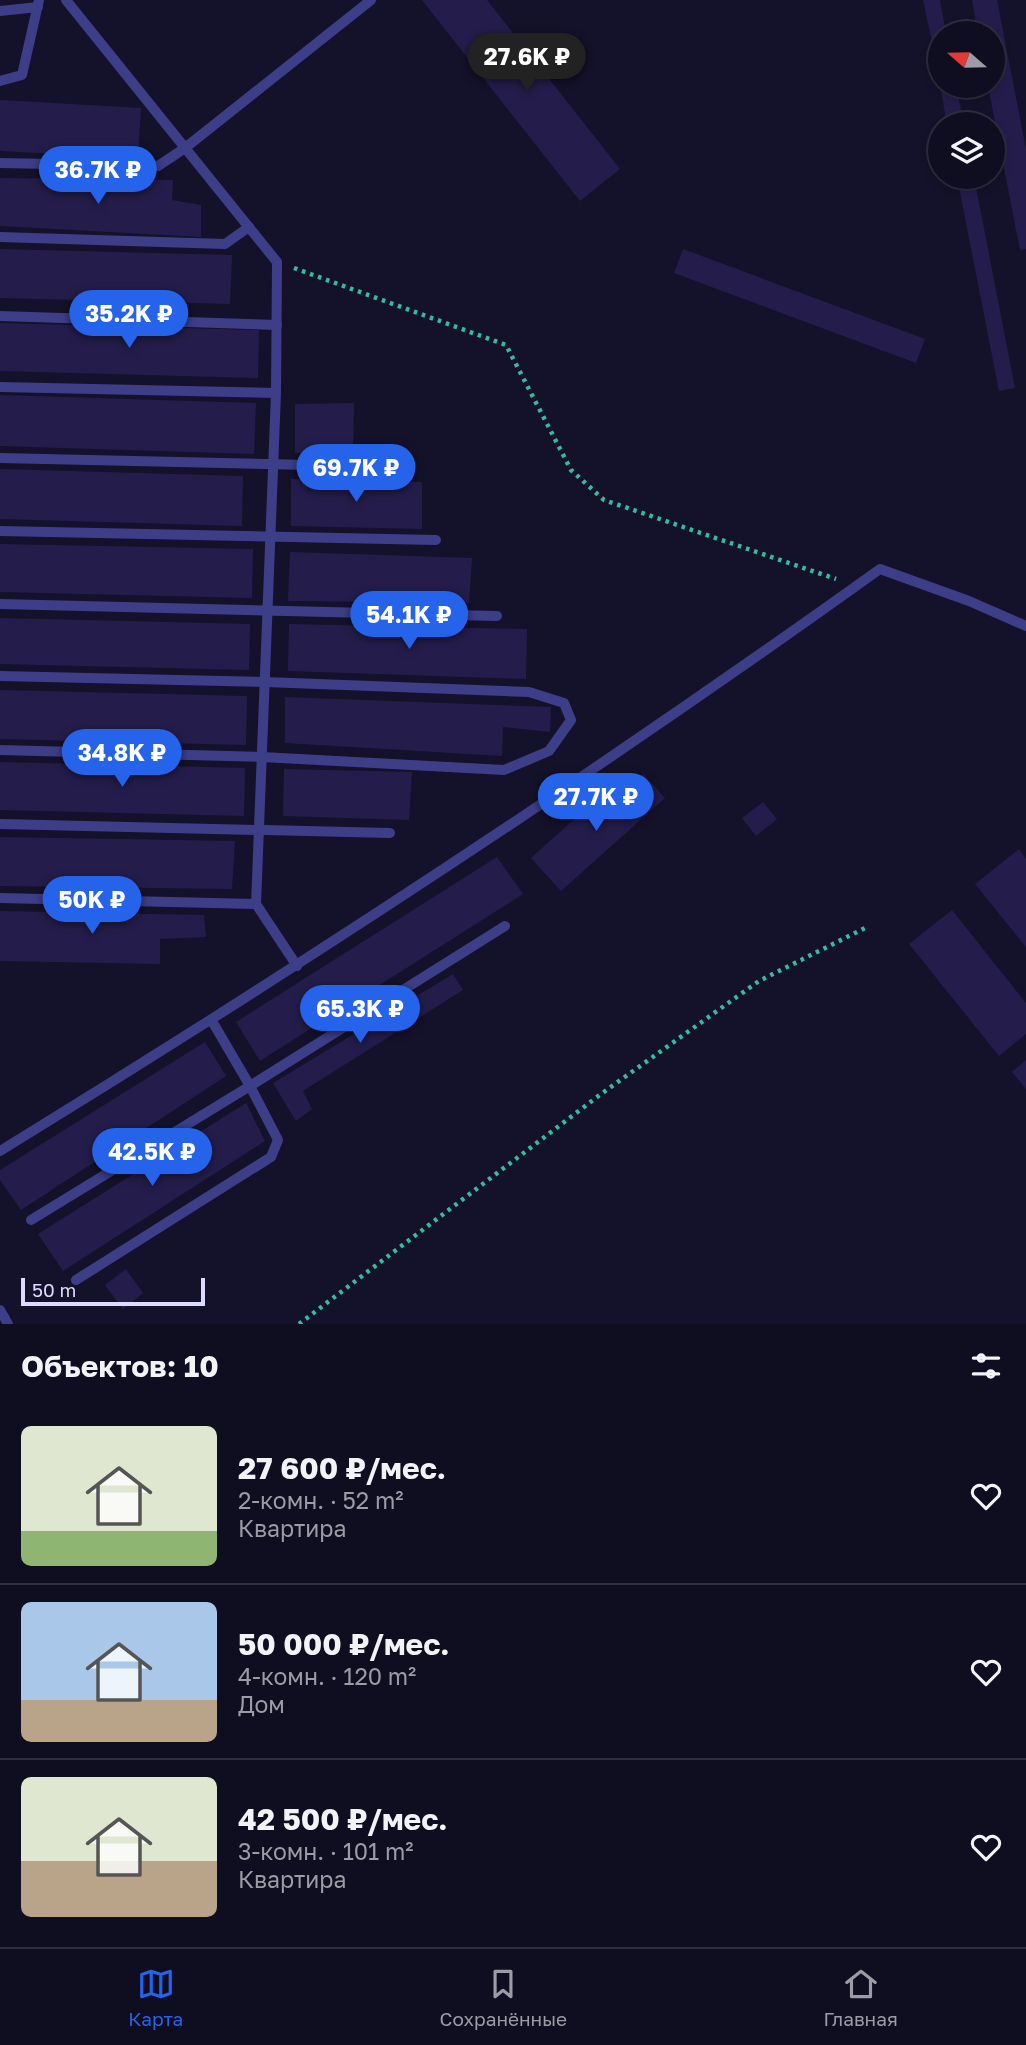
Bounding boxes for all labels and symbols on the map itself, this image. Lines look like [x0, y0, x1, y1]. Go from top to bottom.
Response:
north arrow [928, 21, 1004, 98]
pin: 27.6K ₽ [462, 34, 592, 93]
pin: 36.7K ₽ [33, 146, 163, 206]
pin: 35.2K ₽ [64, 290, 194, 350]
pin: 69.7K ₽ [291, 444, 421, 504]
pin: 54.1K ₽ [344, 592, 474, 651]
pin: 34.8K ₽ [57, 730, 187, 789]
pin: 27.7K ₽ [531, 774, 661, 833]
pin: 50K ₽ [43, 876, 141, 936]
pin: 65.3K ₽ [295, 986, 425, 1045]
pin: 42.5K ₽ [87, 1128, 217, 1188]
scale bar [21, 1275, 205, 1307]

